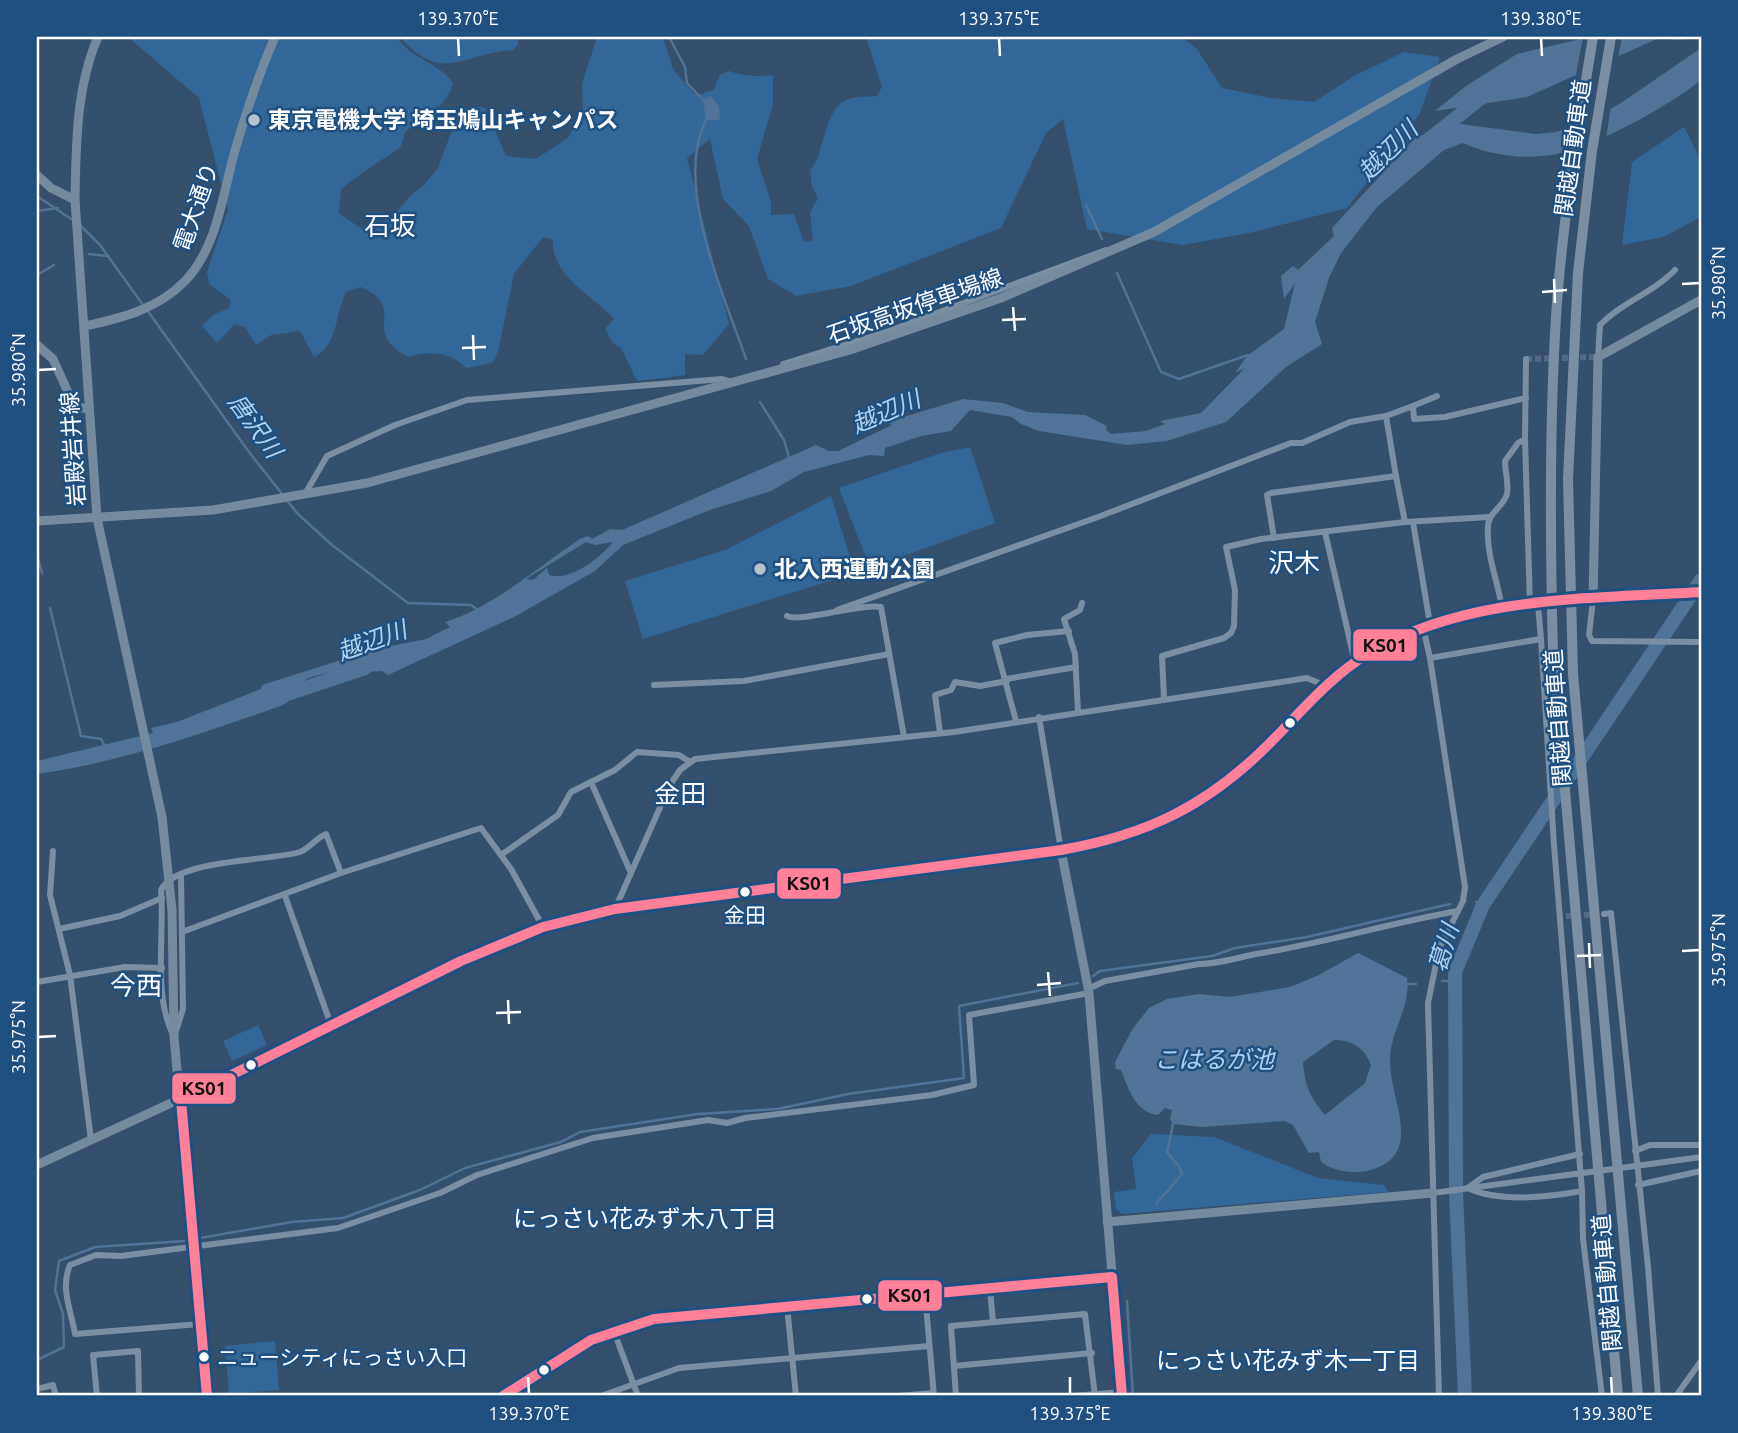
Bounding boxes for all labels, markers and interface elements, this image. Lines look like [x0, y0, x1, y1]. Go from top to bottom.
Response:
text: 139.370°E [417, 8, 499, 28]
text: 139.375°E [958, 8, 1040, 28]
text: 139.380°E [1500, 8, 1582, 28]
street label: 関越自動車道 [1551, 78, 1594, 218]
place label: 東京電機大学 埼玉鳩山キャンパス [268, 107, 618, 132]
marker: 東京電機大学 埼玉鳩山キャンパス [246, 112, 262, 128]
water label: 越辺川 [1353, 114, 1425, 186]
street label: 電大通り [169, 159, 222, 254]
district label: 石坂 [364, 211, 416, 240]
text: 35.980°N [1708, 246, 1728, 320]
street label: 石坂高坂停車場線 [824, 264, 1006, 347]
text: 35.980°N [8, 333, 28, 407]
water label: 越辺川 [847, 384, 927, 438]
water label: 唐沢川 [223, 389, 289, 465]
street label: 岩殿岩井線 [56, 391, 89, 507]
district label: 沢木 [1268, 548, 1320, 577]
place label: 北入西運動公園 [774, 556, 935, 581]
marker: 北入西運動公園 [752, 561, 768, 577]
water label: 越辺川 [333, 615, 413, 666]
line badge: KS01 [1352, 628, 1418, 662]
text: KS01 [1363, 634, 1407, 656]
street label: 関越自動車道 [1540, 648, 1575, 788]
unlabelled marker [1283, 716, 1297, 730]
district label: 金田 [654, 779, 706, 808]
line badge: KS01 [776, 867, 842, 900]
text: KS01 [787, 872, 831, 894]
marker: 金田 [738, 885, 752, 899]
place label: 金田 [724, 903, 766, 927]
text: 35.975°N [1708, 913, 1728, 987]
water label: 葛川 [1424, 918, 1464, 975]
district label: 今西 [110, 971, 162, 1000]
text: 35.975°N [8, 1000, 28, 1074]
water label: こはるが池 [1154, 1046, 1276, 1073]
unlabelled marker [244, 1058, 258, 1072]
line badge: KS01 [171, 1072, 237, 1105]
text: KS01 [182, 1077, 226, 1099]
district label: にっさい花みず木八丁目 [513, 1205, 777, 1232]
street label: 関越自動車道 [1588, 1213, 1625, 1353]
line badge: KS01 [877, 1279, 943, 1312]
text: KS01 [888, 1284, 932, 1306]
unlabelled marker [860, 1292, 874, 1306]
place label: ニューシティにっさい入口 [217, 1345, 467, 1369]
district label: にっさい花みず木一丁目 [1156, 1347, 1420, 1374]
marker: ニューシティにっさい入口 [197, 1350, 211, 1364]
unlabelled marker [537, 1363, 551, 1377]
text: 139.370°E [488, 1403, 570, 1423]
text: 139.375°E [1029, 1403, 1111, 1423]
text: 139.380°E [1571, 1403, 1653, 1423]

